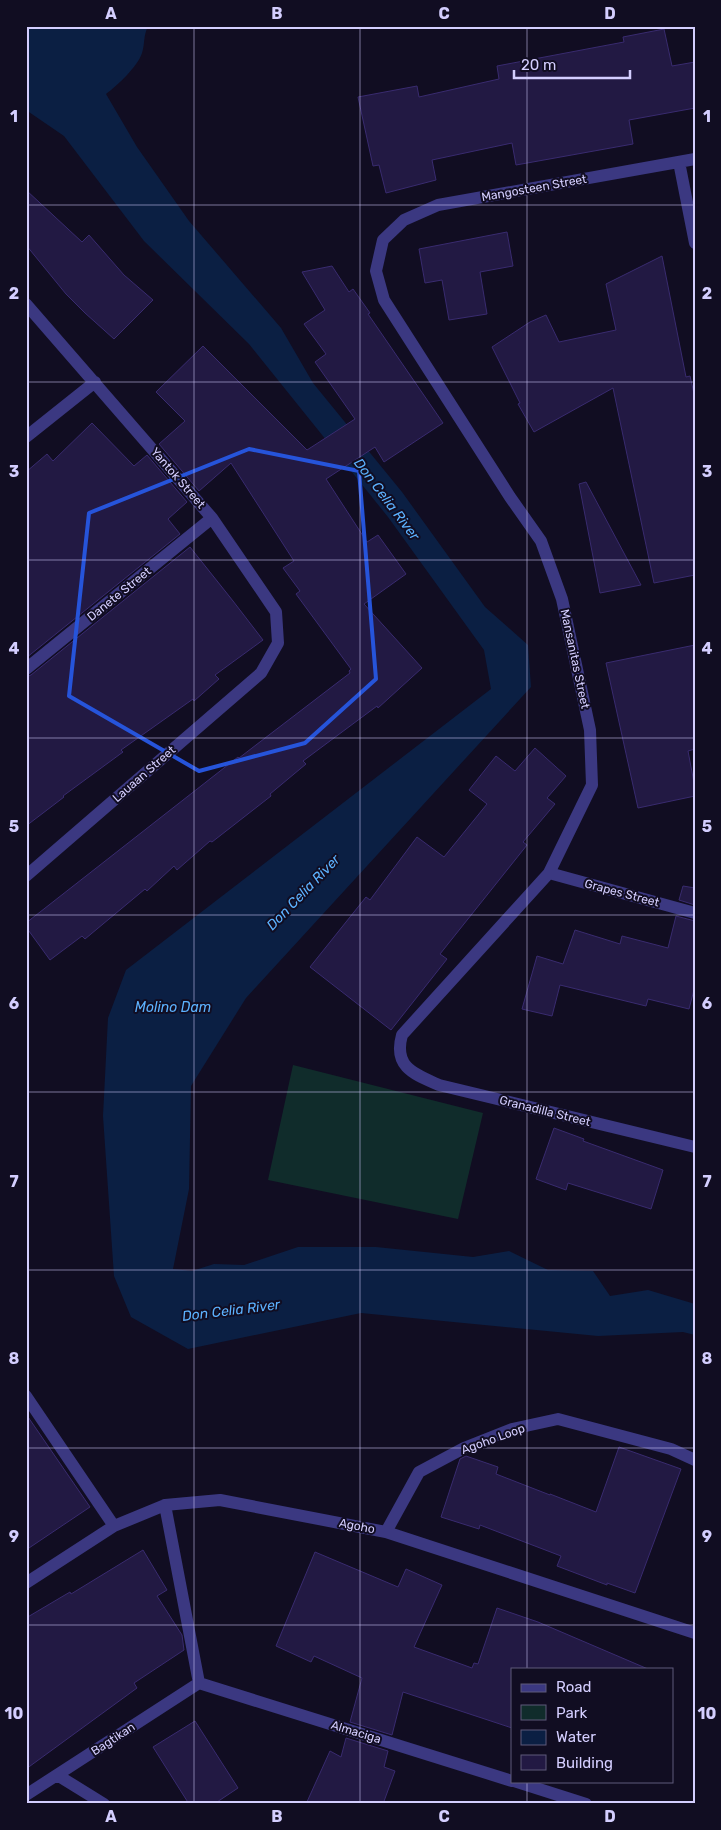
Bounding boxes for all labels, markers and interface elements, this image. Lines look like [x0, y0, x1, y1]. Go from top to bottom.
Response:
text: A [105, 4, 117, 23]
text: B [271, 4, 283, 23]
text: C [438, 4, 450, 23]
text: D [604, 4, 616, 23]
scale bar [514, 48, 630, 80]
text: 20 m [521, 56, 556, 74]
text: 1 [10, 107, 18, 126]
text: 1 [703, 107, 711, 126]
street label: Mangosteen Street [480, 172, 588, 204]
text: 2 [9, 284, 19, 303]
text: 2 [702, 284, 712, 303]
street label: Yantok Street [148, 445, 208, 511]
water label: Don Celia River [350, 455, 423, 544]
text: 3 [9, 462, 19, 481]
text: 3 [702, 462, 712, 481]
street label: Danete Street [84, 564, 154, 624]
street label: Mansanitas Street [558, 608, 592, 710]
text: 4 [9, 639, 20, 658]
text: 4 [702, 639, 713, 658]
street label: Lauaan Street [110, 743, 179, 805]
text: 5 [9, 817, 19, 836]
text: 5 [702, 817, 712, 836]
water label: Don Celia River [263, 851, 344, 934]
street label: Grapes Street [583, 876, 661, 910]
text: 6 [9, 994, 19, 1013]
text: 6 [702, 994, 712, 1013]
water label: Molino Dam [135, 999, 211, 1016]
street label: Granadilla Street [498, 1093, 592, 1129]
text: 7 [9, 1172, 19, 1191]
text: 7 [702, 1172, 712, 1191]
water label: Don Celia River [181, 1296, 282, 1325]
text: 8 [9, 1349, 20, 1368]
text: 8 [702, 1349, 713, 1368]
street label: Agoho Loop [459, 1421, 527, 1457]
street label: Agoho [338, 1516, 376, 1536]
text: 9 [9, 1527, 19, 1546]
text: 9 [702, 1527, 712, 1546]
legend [511, 1668, 674, 1782]
text: Road [556, 1678, 592, 1696]
text: 10 [5, 1704, 24, 1723]
text: Park [556, 1704, 587, 1722]
text: 10 [698, 1704, 717, 1723]
street label: Almaciga [329, 1718, 383, 1746]
street label: Bagtikan [88, 1720, 138, 1758]
text: Water [556, 1728, 596, 1746]
text: Building [556, 1754, 613, 1772]
text: A [105, 1807, 117, 1826]
text: B [271, 1807, 283, 1826]
text: C [438, 1807, 450, 1826]
text: D [604, 1807, 616, 1826]

